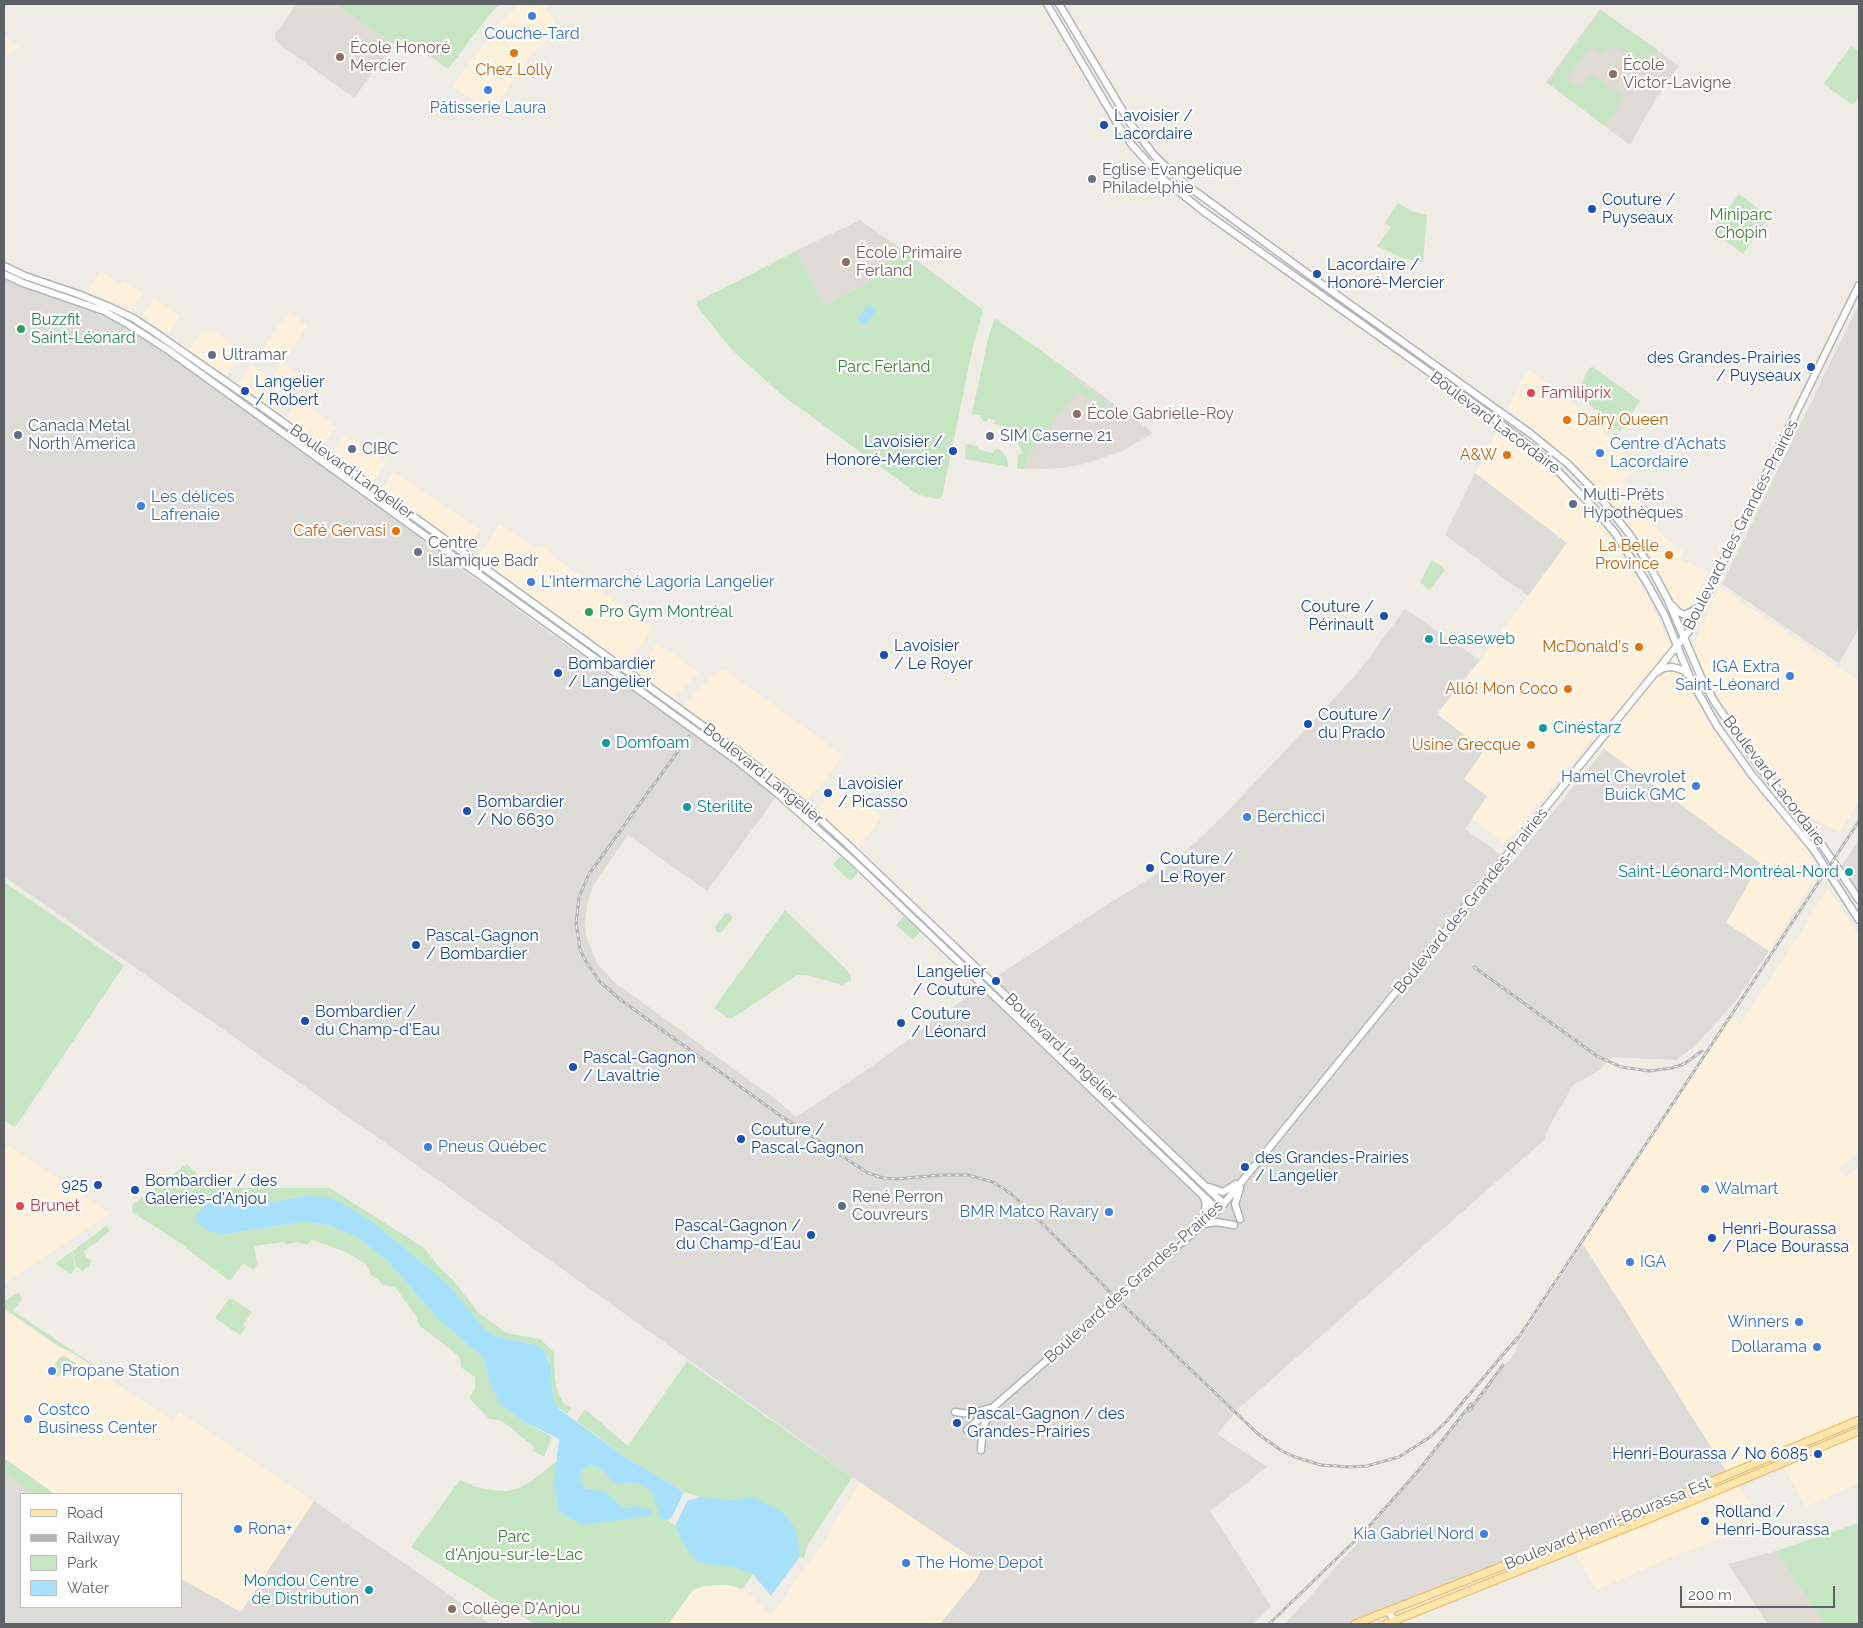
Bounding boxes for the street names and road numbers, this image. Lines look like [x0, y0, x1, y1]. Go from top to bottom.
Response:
street label: Boulevard Lacordaire [1426, 368, 1564, 478]
street label: Boulevard des Grandes-Prairies [1679, 417, 1803, 633]
street label: Boulevard Langelier [286, 420, 418, 524]
street label: Boulevard Lacordaire [1719, 712, 1829, 850]
street label: Boulevard Langelier [699, 720, 827, 828]
street label: Boulevard des Grandes-Prairies [1390, 804, 1552, 998]
street label: Boulevard Langelier [1001, 989, 1121, 1107]
street label: Boulevard des Grandes-Prairies [1041, 1197, 1227, 1367]
street label: Boulevard Henri-Bourassa Est [1502, 1474, 1714, 1574]

